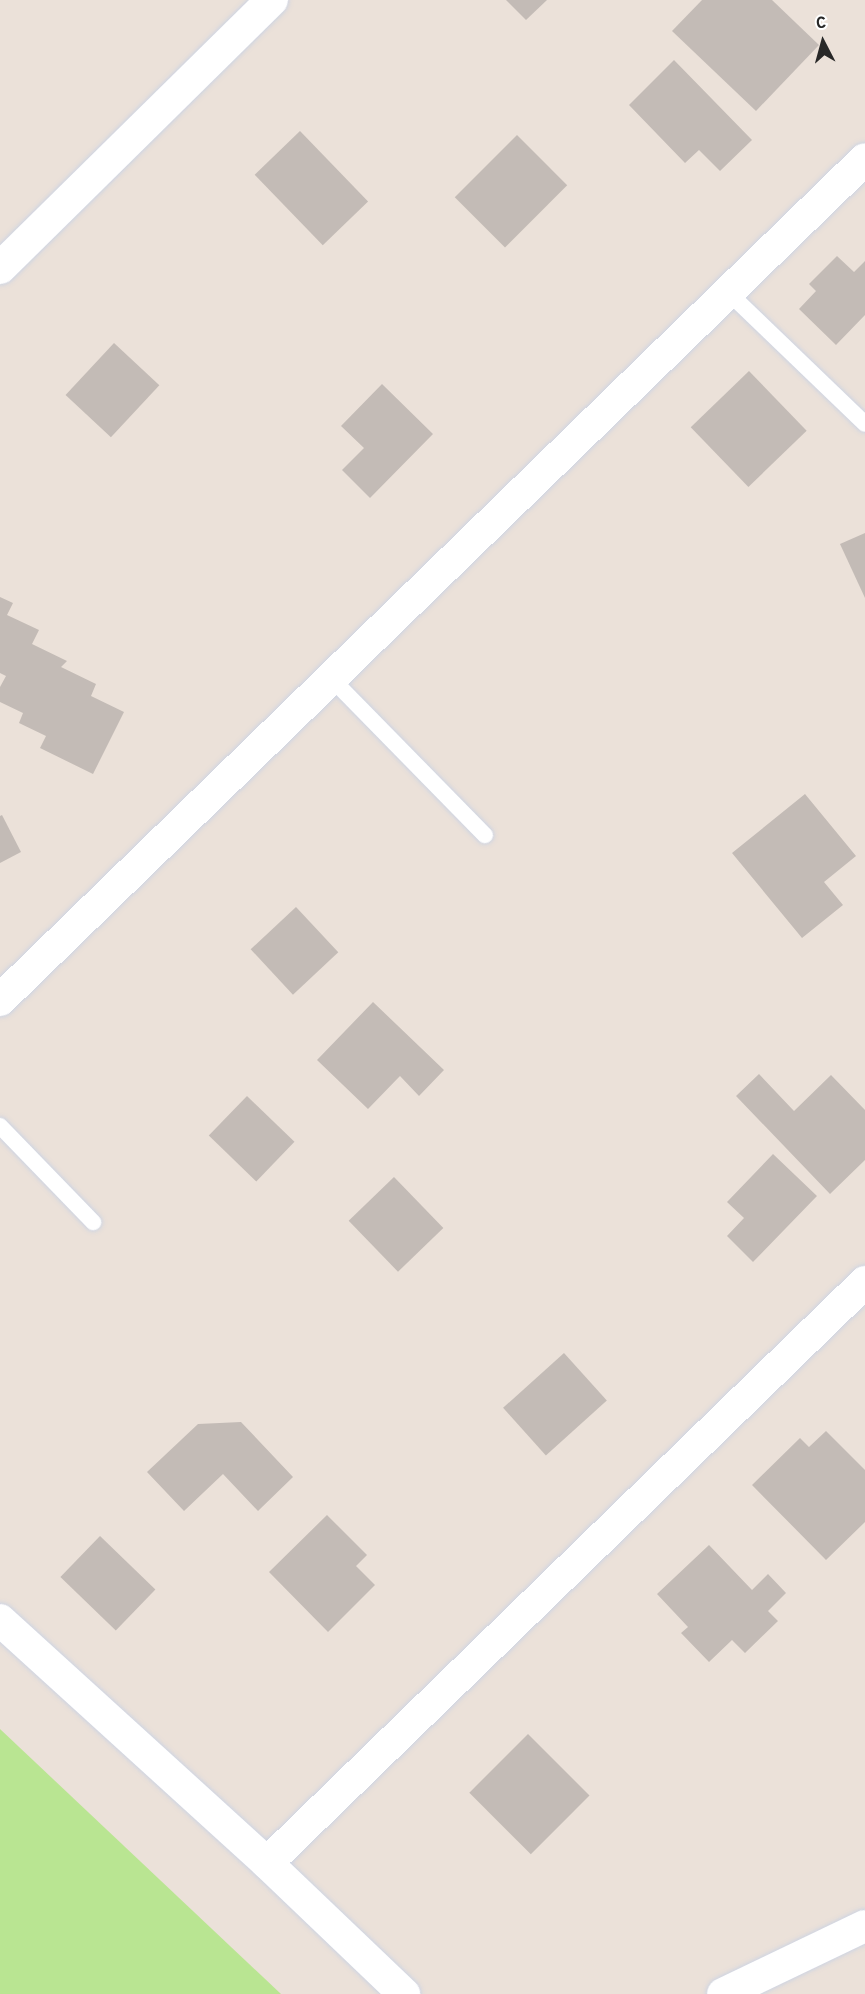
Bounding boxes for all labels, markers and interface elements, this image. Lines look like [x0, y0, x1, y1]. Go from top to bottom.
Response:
north arrow [793, 12, 853, 72]
text: С [815, 14, 827, 35]

